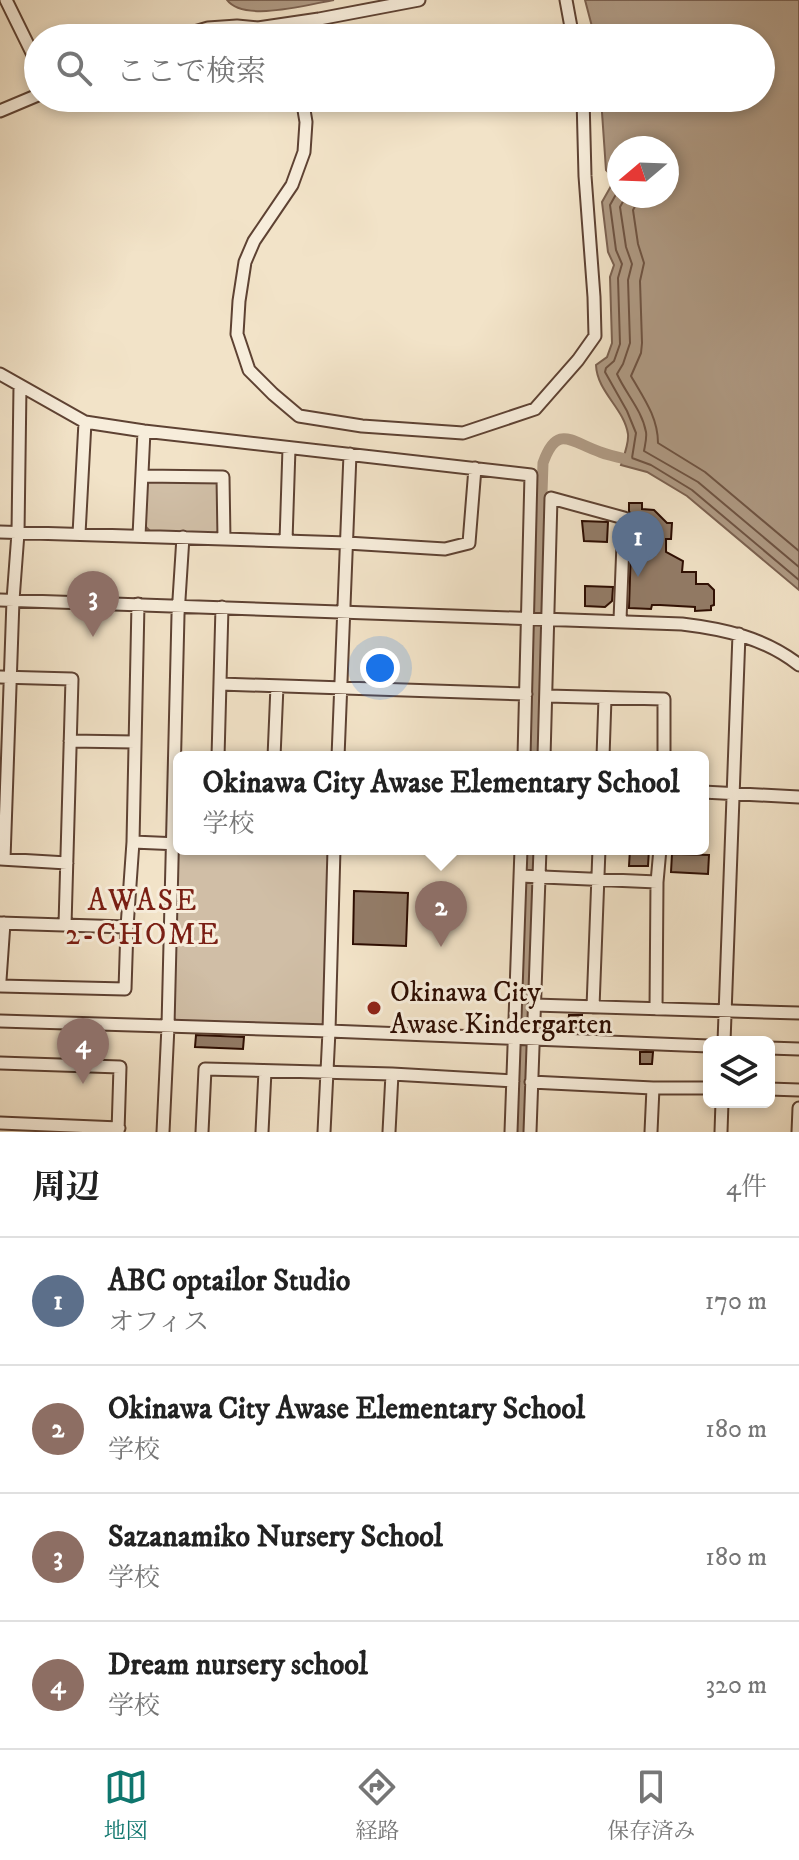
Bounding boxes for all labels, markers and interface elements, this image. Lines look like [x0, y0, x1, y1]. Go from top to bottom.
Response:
search box [24, 24, 775, 112]
icon: search [52, 46, 96, 90]
text: ここで検索 [116, 54, 266, 91]
north arrow [607, 136, 679, 208]
pin: 1 [612, 511, 664, 577]
pin: 3 [67, 571, 119, 637]
your location [360, 648, 400, 688]
popup [173, 751, 709, 855]
text: Okinawa City Awase Elementary School [203, 765, 679, 802]
text: 学校 [203, 808, 255, 841]
pin: 2 [415, 881, 467, 947]
district label: AWASE 2-CHOME [65, 883, 221, 954]
place label: Okinawa City Awase Kindergarten [390, 975, 613, 1042]
marker: Okinawa City Awase Kindergarten [365, 999, 383, 1017]
pin: 4 [57, 1018, 109, 1084]
map controls [703, 1036, 775, 1108]
button: layers [703, 1036, 775, 1108]
text: 周辺 [32, 1167, 100, 1209]
text: 4件 [726, 1171, 767, 1204]
text: ABC optailor Studio [108, 1263, 350, 1300]
text: 1 [53, 1285, 63, 1318]
text: 170 m [705, 1285, 767, 1318]
text: オフィス [108, 1306, 209, 1339]
text: Okinawa City Awase Elementary School [108, 1391, 585, 1428]
text: 2 [52, 1413, 64, 1446]
text: 180 m [705, 1413, 767, 1446]
text: 学校 [108, 1434, 160, 1467]
text: Sazanamiko Nursery School [108, 1519, 443, 1556]
text: 3 [53, 1541, 63, 1574]
text: 180 m [705, 1541, 767, 1574]
text: 学校 [108, 1562, 160, 1595]
text: Dream nursery school [108, 1647, 368, 1684]
text: 4 [51, 1669, 65, 1702]
text: 320 m [705, 1669, 767, 1702]
text: 学校 [108, 1690, 160, 1723]
tab: 地図 [104, 1765, 148, 1845]
tab: 経路 [355, 1765, 399, 1845]
tab: 保存済み [607, 1765, 695, 1845]

